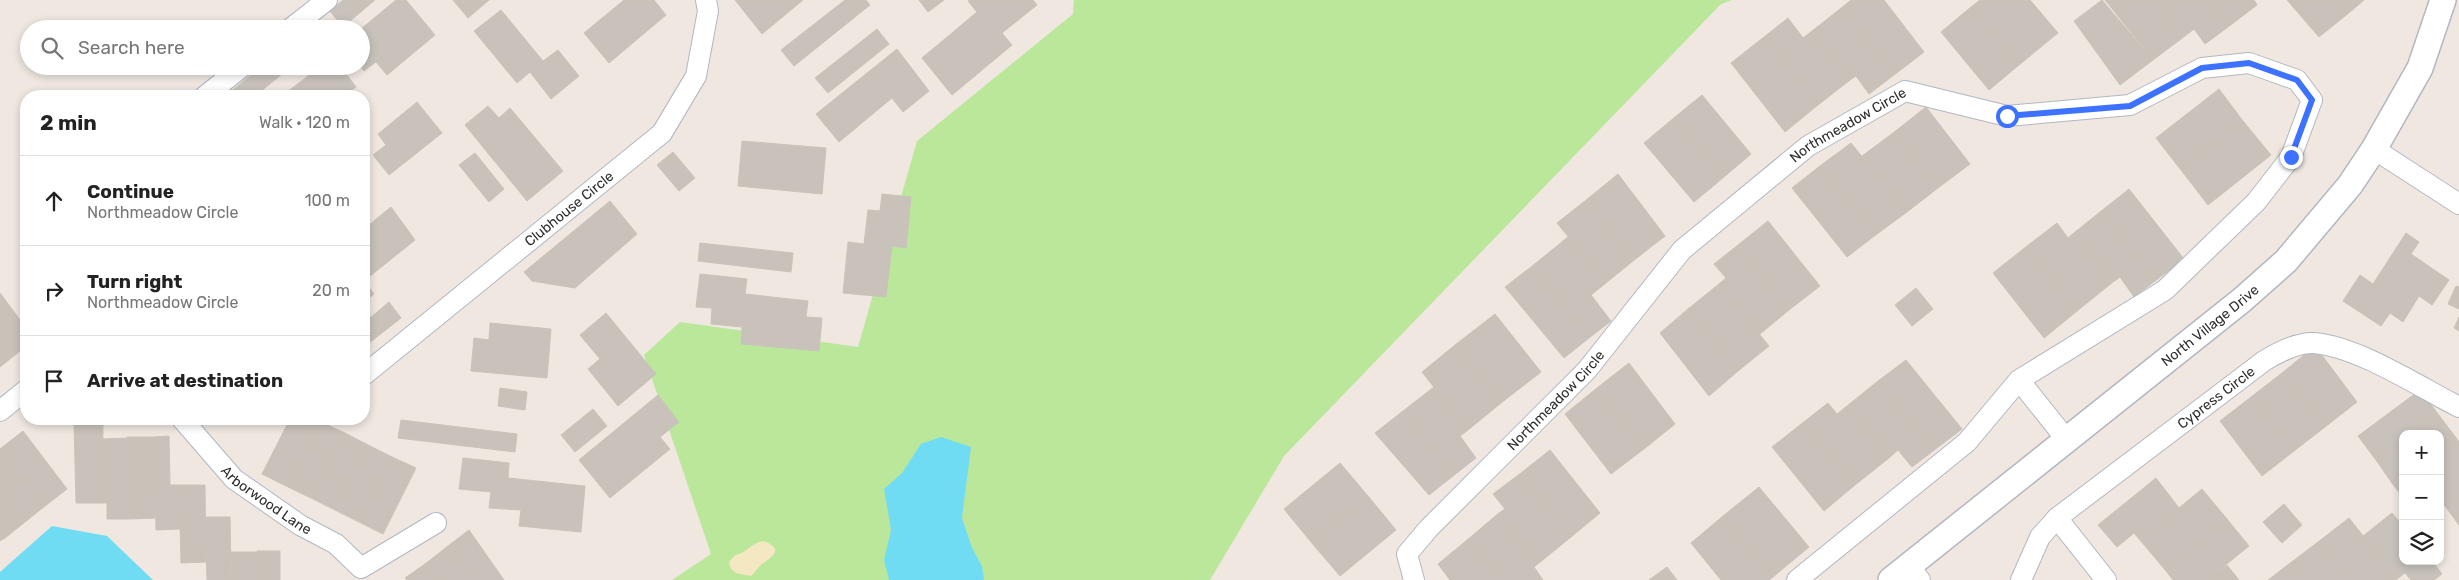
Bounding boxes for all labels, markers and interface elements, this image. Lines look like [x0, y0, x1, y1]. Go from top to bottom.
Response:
search box [20, 20, 370, 75]
icon: search [38, 34, 66, 62]
text: Search here [78, 36, 185, 59]
street label: Northmeadow Circle [1787, 84, 1910, 166]
route start [1996, 105, 2019, 128]
text: 2 min [40, 110, 97, 135]
text: Walk · 120 m [259, 113, 350, 132]
route end [2280, 146, 2303, 169]
street label: Clubhouse Circle [521, 168, 617, 250]
text: Continue [87, 180, 174, 203]
icon: ahead [40, 187, 68, 215]
text: 100 m [305, 191, 350, 210]
text: Northmeadow Circle [87, 203, 238, 222]
text: Turn right [87, 270, 182, 293]
icon: right [40, 277, 68, 305]
text: 20 m [312, 281, 350, 300]
street label: North Village Drive [2158, 281, 2263, 370]
text: Northmeadow Circle [87, 293, 238, 312]
street label: Northmeadow Circle [1504, 347, 1608, 454]
street label: Cypress Circle [2174, 363, 2259, 433]
icon: arrive [40, 367, 68, 395]
text: Arrive at destination [87, 369, 283, 392]
map controls [2399, 430, 2444, 565]
button: + [2399, 430, 2444, 475]
street label: Arborwood Lane [217, 462, 314, 539]
button: − [2399, 475, 2444, 520]
button: layers [2399, 520, 2444, 565]

